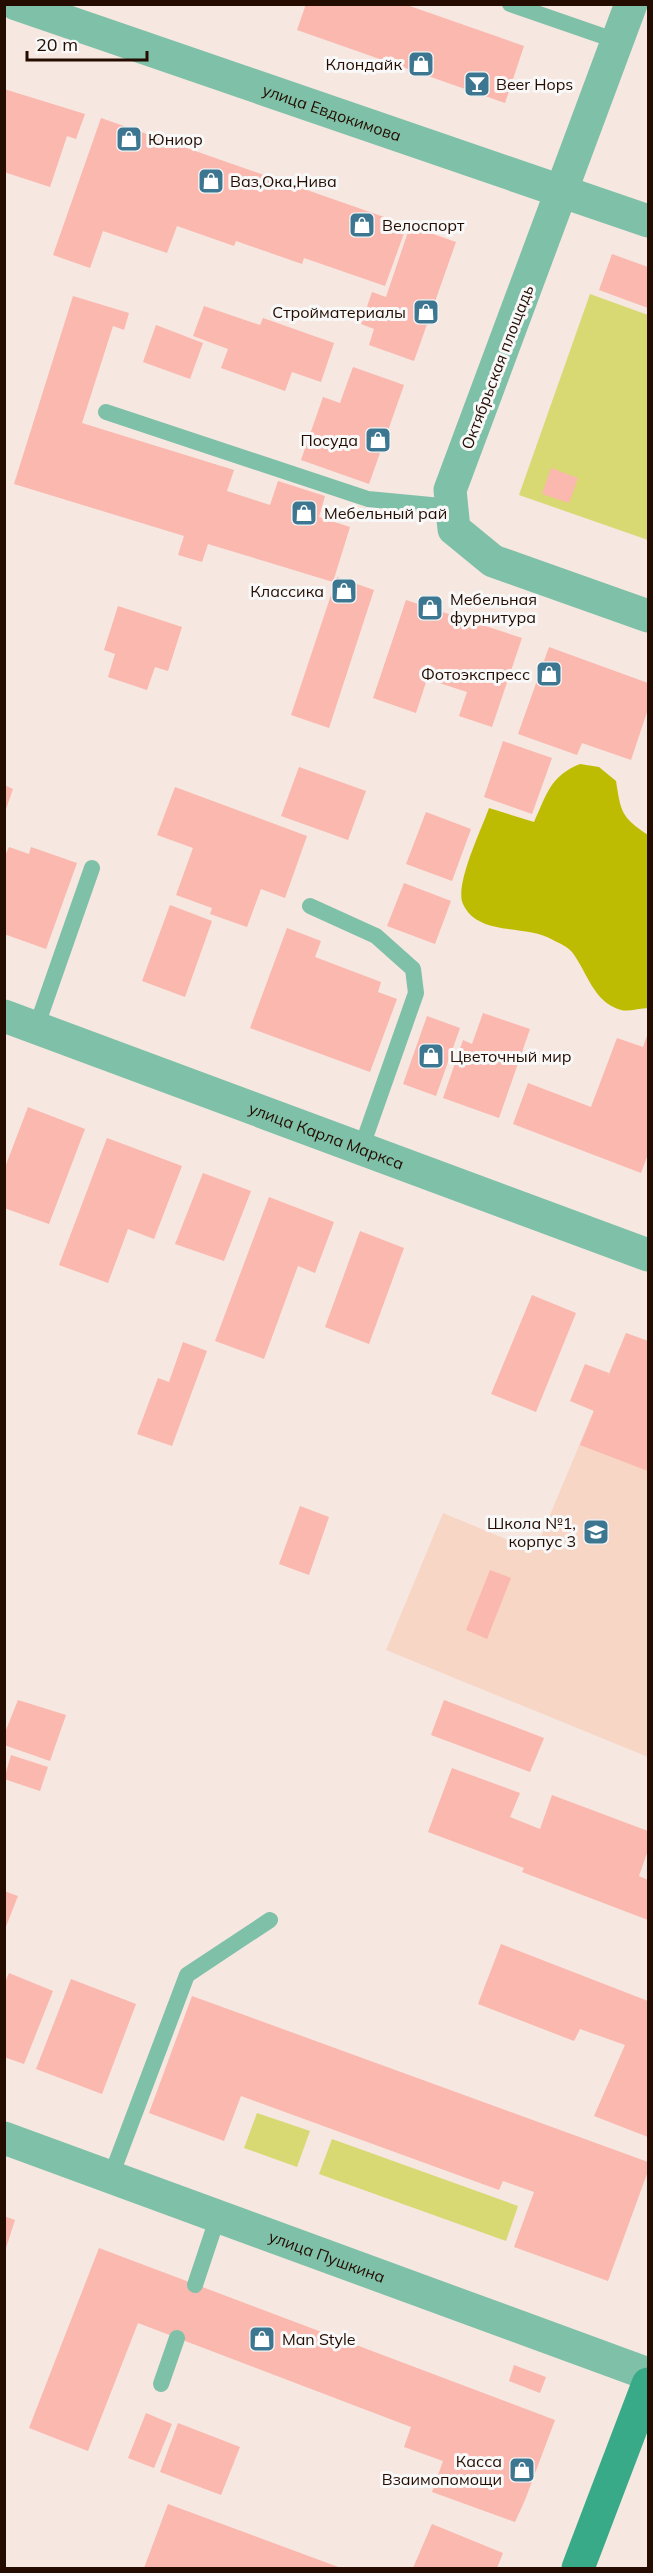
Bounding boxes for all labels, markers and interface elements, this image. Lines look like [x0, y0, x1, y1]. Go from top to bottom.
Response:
scale bar [27, 24, 147, 62]
text: 20 m [36, 33, 78, 56]
shop icon: Клондайк [406, 49, 436, 79]
place label: Клондайк [326, 54, 402, 74]
bar icon: Beer Hops [462, 69, 492, 99]
place label: Beer Hops [496, 74, 573, 94]
street label: улица Евдокимова [260, 79, 404, 146]
shop icon: Юниор [114, 124, 144, 154]
place label: Юниор [148, 129, 203, 149]
shop icon: Ваз,Ока,Нива [196, 166, 226, 196]
place label: Ваз,Ока,Нива [230, 171, 337, 191]
shop icon: Велоспорт [347, 210, 377, 240]
place label: Велоспорт [382, 215, 465, 235]
street label: Октябрьская площадь [456, 282, 538, 452]
shop icon: Стройматериалы [411, 297, 441, 327]
place label: Стройматериалы [272, 302, 406, 322]
shop icon: Посуда [363, 425, 393, 455]
place label: Посуда [300, 430, 358, 450]
shop icon: Мебельный рай [289, 498, 319, 528]
place label: Мебельный рай [324, 503, 447, 523]
shop icon: Классика [329, 576, 359, 606]
place label: Классика [250, 581, 324, 601]
place label: Мебельная фурнитура [450, 589, 537, 627]
shop icon: Мебельная фурнитура [415, 593, 445, 623]
shop icon: Фотоэкспресс [534, 659, 564, 689]
place label: Фотоэкспресс [421, 664, 530, 684]
shop icon: Цветочный мир [416, 1041, 446, 1071]
place label: Цветочный мир [450, 1046, 571, 1066]
street label: улица Карла Маркса [246, 1098, 407, 1174]
place label: Школа №1, корпус 3 [487, 1513, 576, 1551]
school or university icon: Школа №1, корпус 3 [581, 1517, 611, 1547]
street label: улица Пушкина [266, 2226, 388, 2287]
shop icon: Man Style [247, 2324, 277, 2354]
place label: Man Style [282, 2329, 356, 2349]
place label: Касса Взаимопомощи [382, 2451, 502, 2489]
shop icon: Касса Взаимопомощи [507, 2455, 537, 2485]

